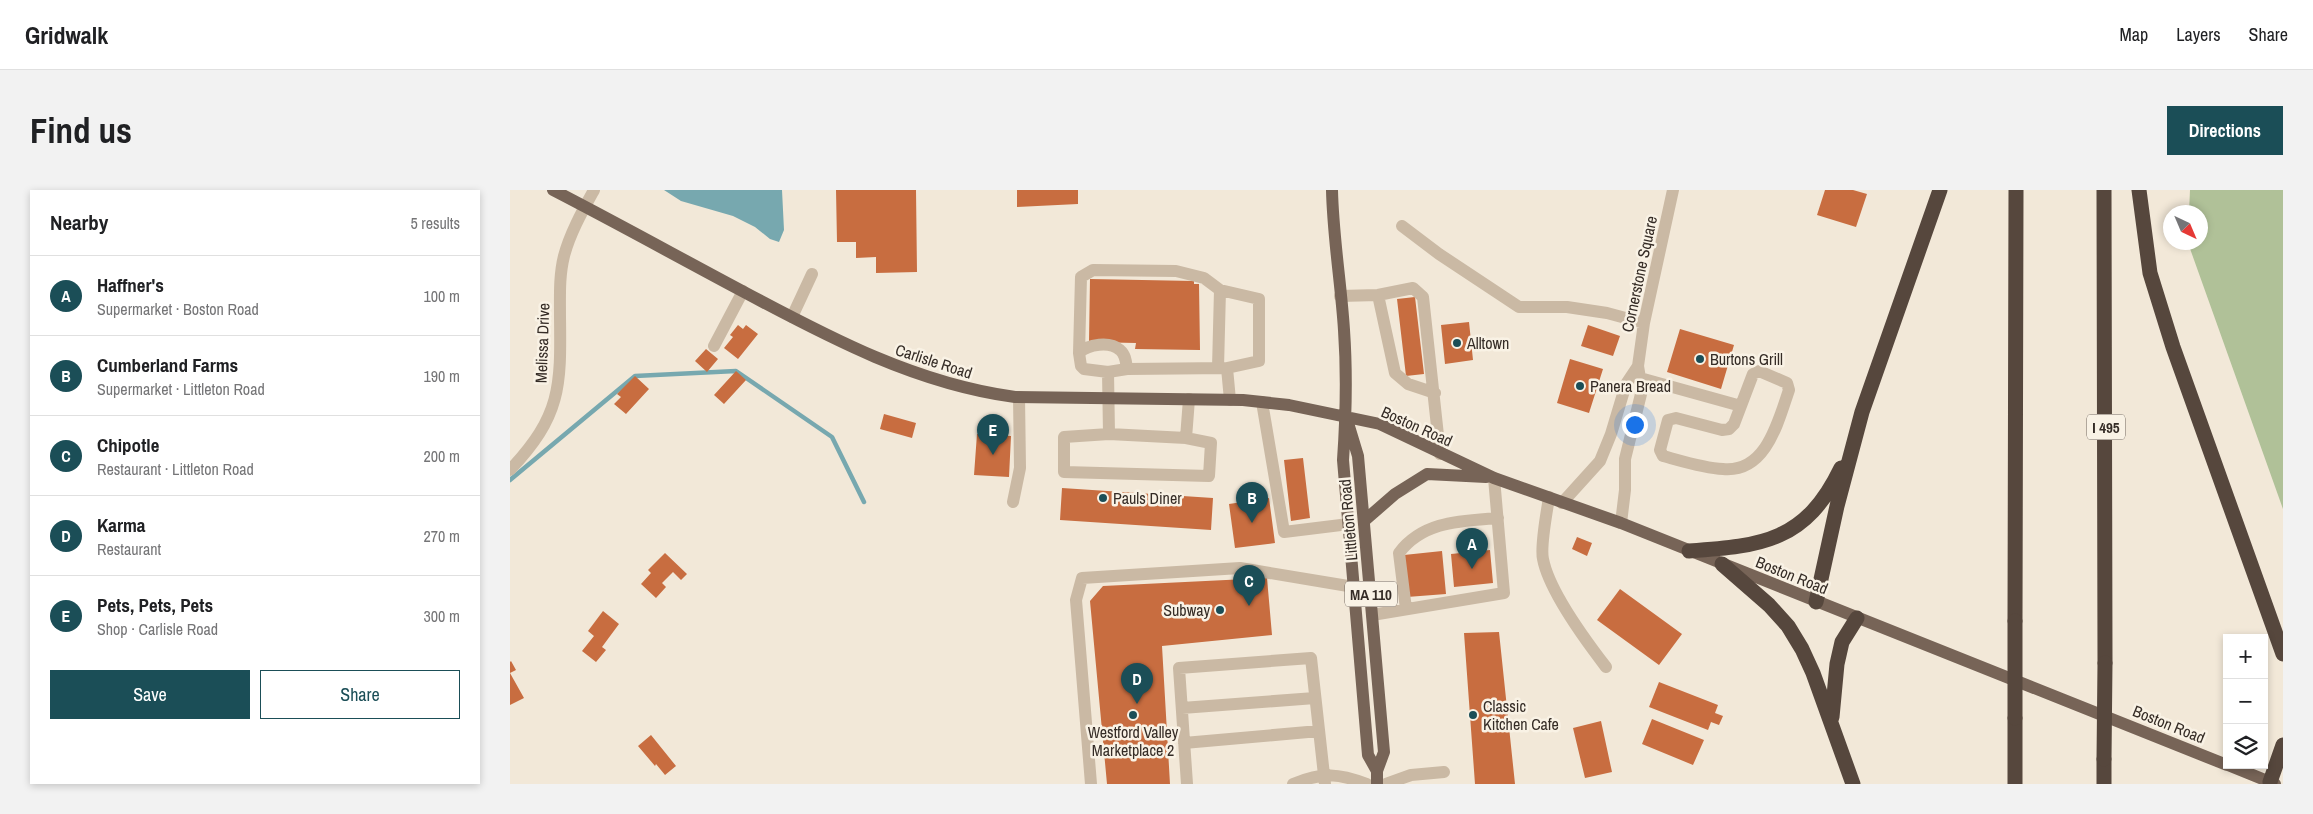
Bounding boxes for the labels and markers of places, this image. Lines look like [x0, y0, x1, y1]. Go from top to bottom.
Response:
place label: Alltown [1466, 332, 1509, 354]
marker: Alltown [1451, 337, 1463, 349]
place label: Burtons Grill [1710, 348, 1783, 370]
marker: Burtons Grill [1694, 353, 1706, 365]
place label: Panera Bread [1590, 375, 1671, 397]
marker: Panera Bread [1574, 380, 1586, 392]
pin: E [977, 414, 1009, 455]
pin: B [1236, 482, 1268, 523]
place label: Pauls Diner [1113, 487, 1182, 509]
marker: Pauls Diner [1097, 492, 1109, 504]
pin: A [1456, 528, 1488, 569]
pin: C [1233, 565, 1265, 606]
place label: Subway [1163, 599, 1210, 621]
marker: Subway [1214, 604, 1226, 616]
pin: D [1121, 663, 1153, 704]
place label: Classic Kitchen Cafe [1483, 695, 1559, 735]
marker: Westford Valley Marketplace 2 [1127, 709, 1139, 721]
marker: Classic Kitchen Cafe [1467, 709, 1479, 721]
place label: Westford Valley Marketplace 2 [1088, 721, 1179, 761]

